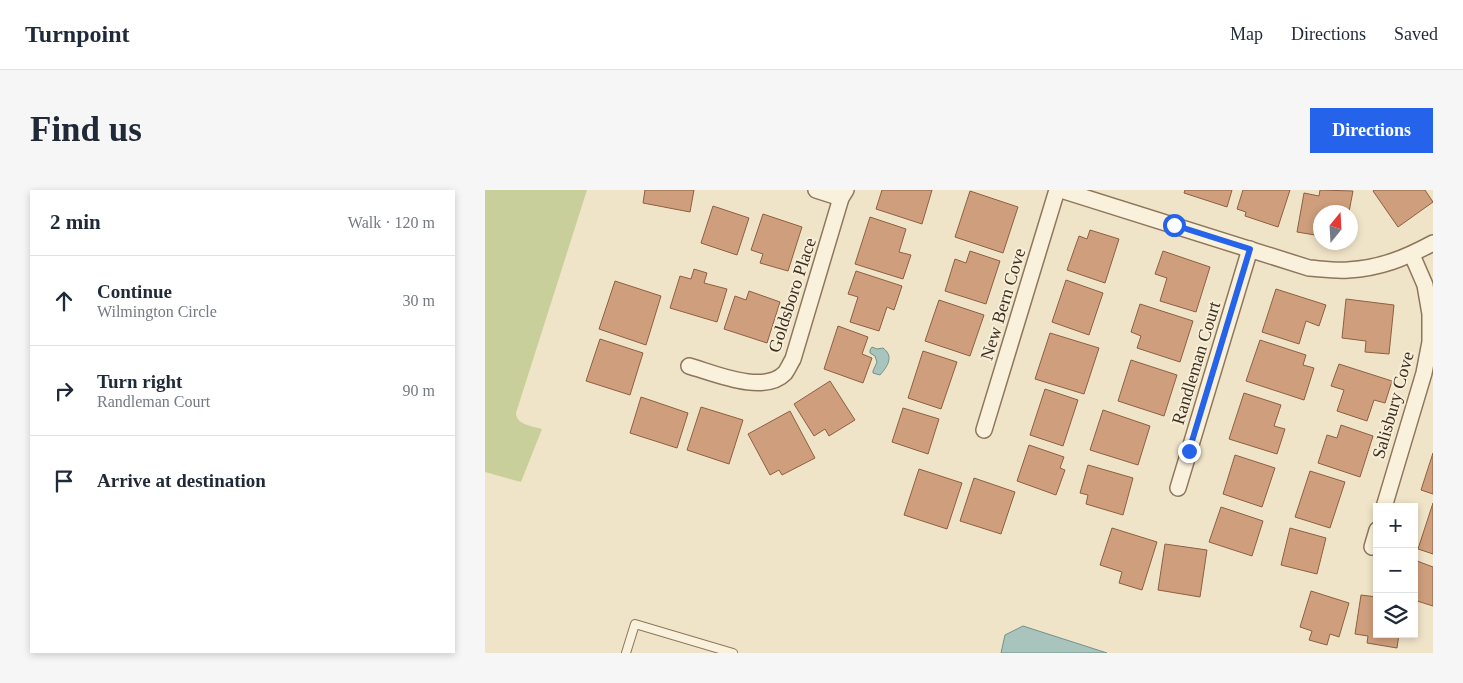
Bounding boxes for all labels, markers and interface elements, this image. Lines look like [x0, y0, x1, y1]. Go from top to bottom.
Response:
text: Turnpoint [25, 21, 130, 47]
text: Map [1230, 24, 1263, 44]
text: Directions [1291, 24, 1366, 44]
text: Saved [1394, 24, 1438, 44]
button: Directions [1310, 108, 1433, 153]
text: Find us [30, 110, 142, 149]
north arrow [1313, 205, 1358, 250]
text: 2 min [50, 210, 101, 234]
text: Walk · 120 m [348, 214, 435, 231]
route start [1163, 214, 1186, 237]
street label: Goldsboro Place [764, 235, 820, 355]
street label: New Bern Cove [976, 246, 1030, 362]
text: Continue [97, 281, 172, 302]
icon: ahead [50, 287, 78, 315]
text: 30 m [403, 292, 435, 309]
street label: Randleman Court [1168, 299, 1224, 427]
text: Wilmington Circle [97, 303, 217, 320]
street label: Salisbury Cove [1368, 349, 1418, 461]
text: Turn right [97, 371, 182, 392]
icon: right [50, 377, 78, 405]
text: 90 m [403, 382, 435, 399]
text: Randleman Court [97, 393, 210, 410]
route end [1178, 440, 1201, 463]
icon: arrive [50, 467, 78, 495]
text: Arrive at destination [97, 470, 266, 491]
map controls [1373, 503, 1418, 638]
button: + [1373, 503, 1418, 548]
button: − [1373, 548, 1418, 593]
button: layers [1373, 593, 1418, 638]

